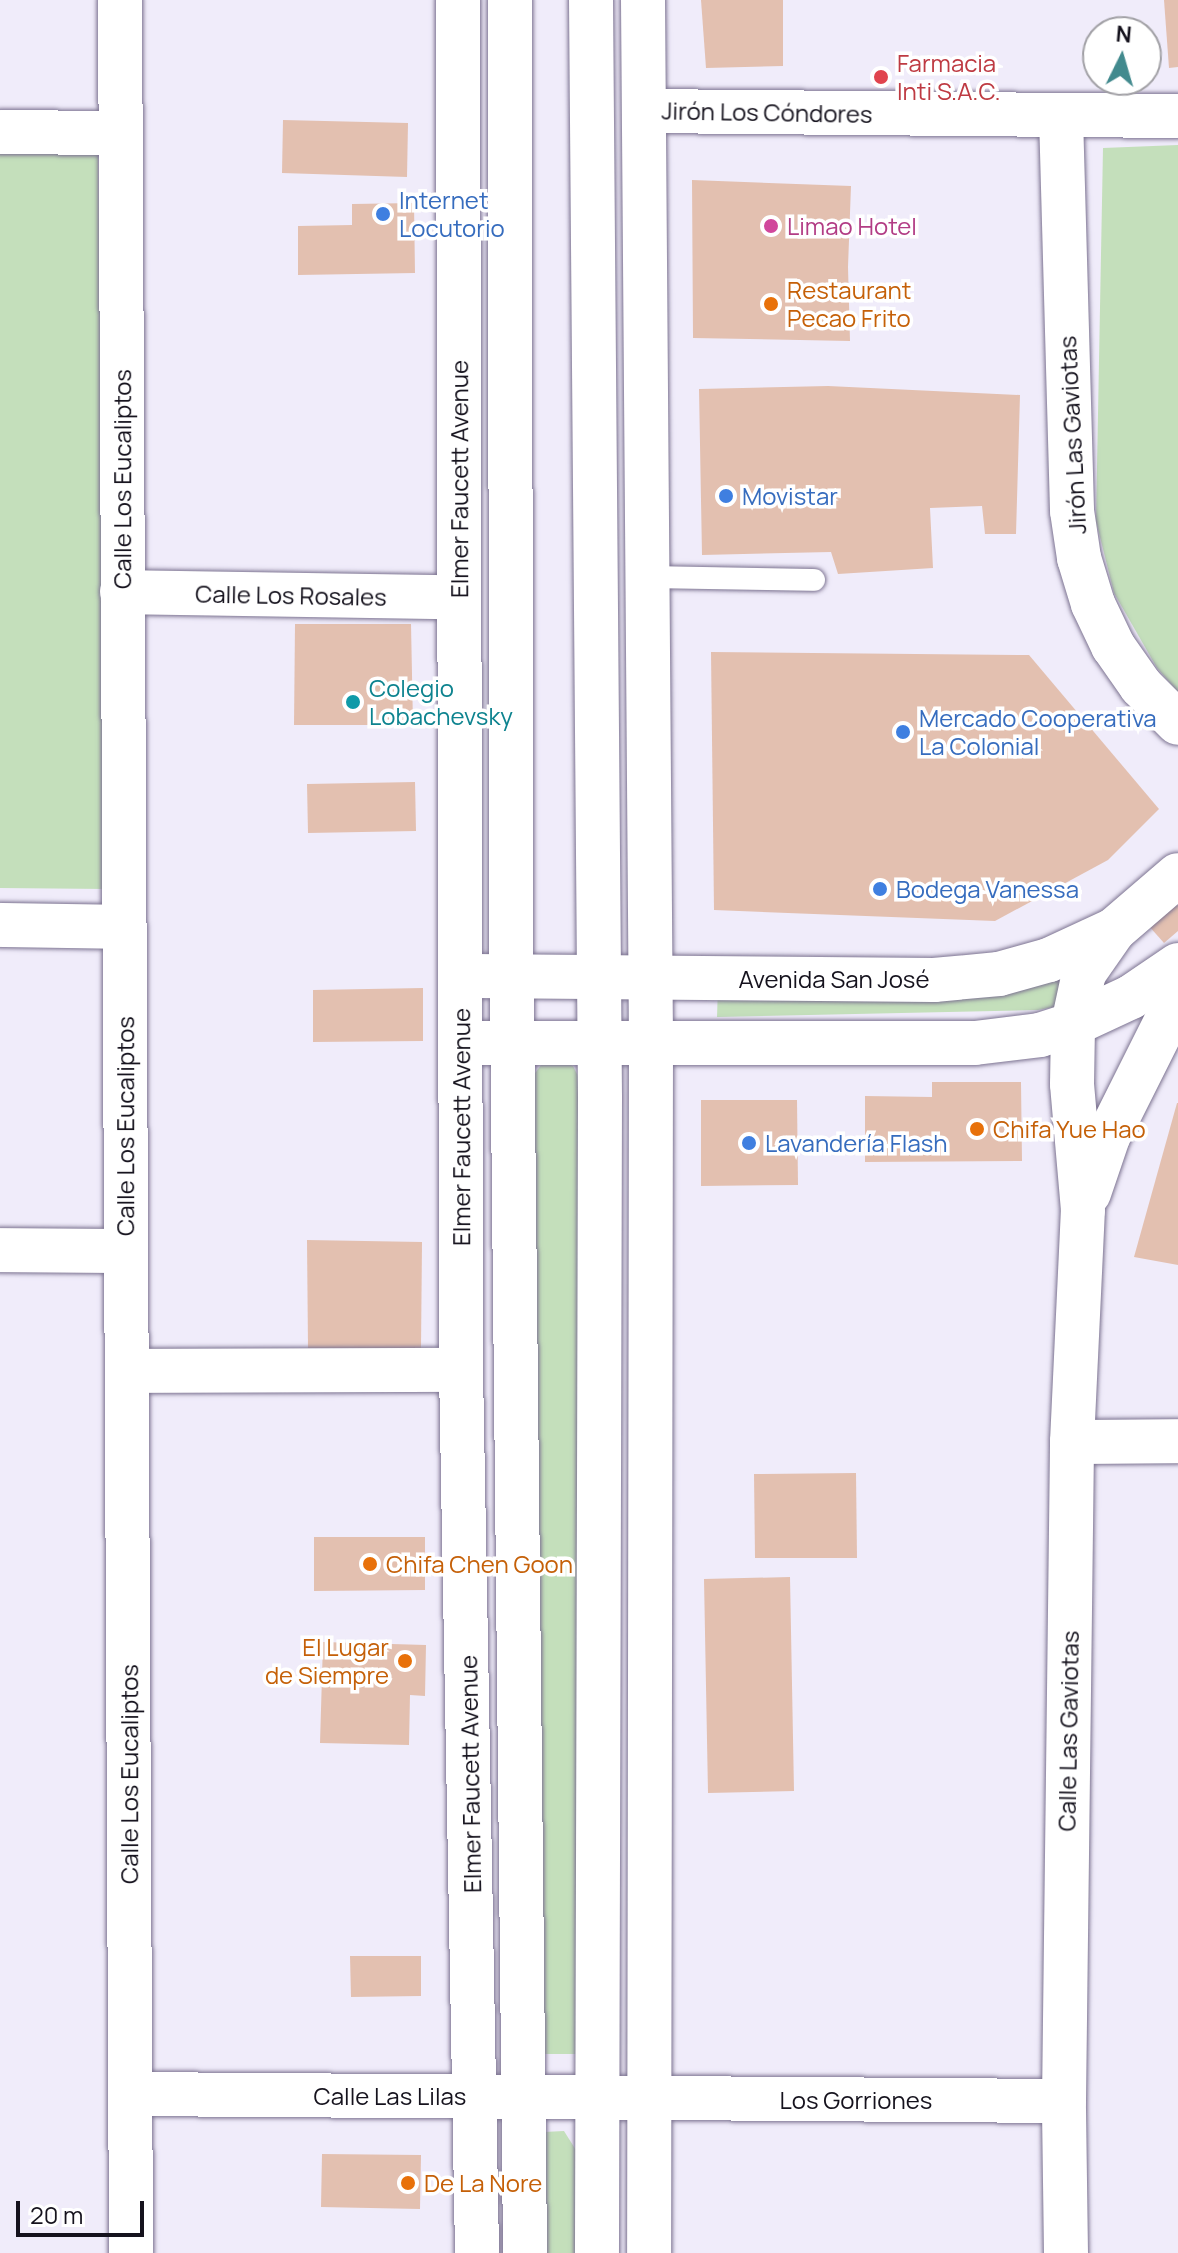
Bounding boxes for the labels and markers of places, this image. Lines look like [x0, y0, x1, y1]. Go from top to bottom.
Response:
place label: Farmacia Inti S.A.C. [897, 49, 1000, 105]
marker: Farmacia Inti S.A.C. [872, 68, 890, 86]
place label: Internet Locutorio [399, 186, 505, 242]
marker: Internet Locutorio [374, 205, 392, 223]
place label: Limao Hotel [787, 212, 917, 240]
marker: Limao Hotel [762, 217, 780, 235]
place label: Restaurant Pecao Frito [787, 276, 911, 332]
marker: Restaurant Pecao Frito [762, 295, 780, 313]
place label: Movistar [742, 482, 838, 510]
marker: Movistar [717, 487, 735, 505]
place label: Colegio Lobachevsky [369, 674, 513, 730]
marker: Colegio Lobachevsky [344, 693, 362, 711]
place label: Mercado Cooperativa La Colonial [919, 704, 1157, 760]
marker: Mercado Cooperativa La Colonial [894, 723, 912, 741]
place label: Bodega Vanessa [896, 875, 1079, 903]
marker: Bodega Vanessa [871, 880, 889, 898]
place label: Chifa Yue Hao [993, 1115, 1146, 1143]
marker: Chifa Yue Hao [968, 1120, 986, 1138]
place label: Lavandería Flash [765, 1129, 948, 1157]
marker: Lavandería Flash [740, 1134, 758, 1152]
place label: Chifa Chen Goon [386, 1550, 573, 1578]
marker: Chifa Chen Goon [361, 1555, 379, 1573]
place label: El Lugar de Siempre [265, 1633, 389, 1689]
marker: El Lugar de Siempre [396, 1652, 414, 1670]
place label: De La Nore [424, 2169, 542, 2197]
marker: De La Nore [399, 2174, 417, 2192]

